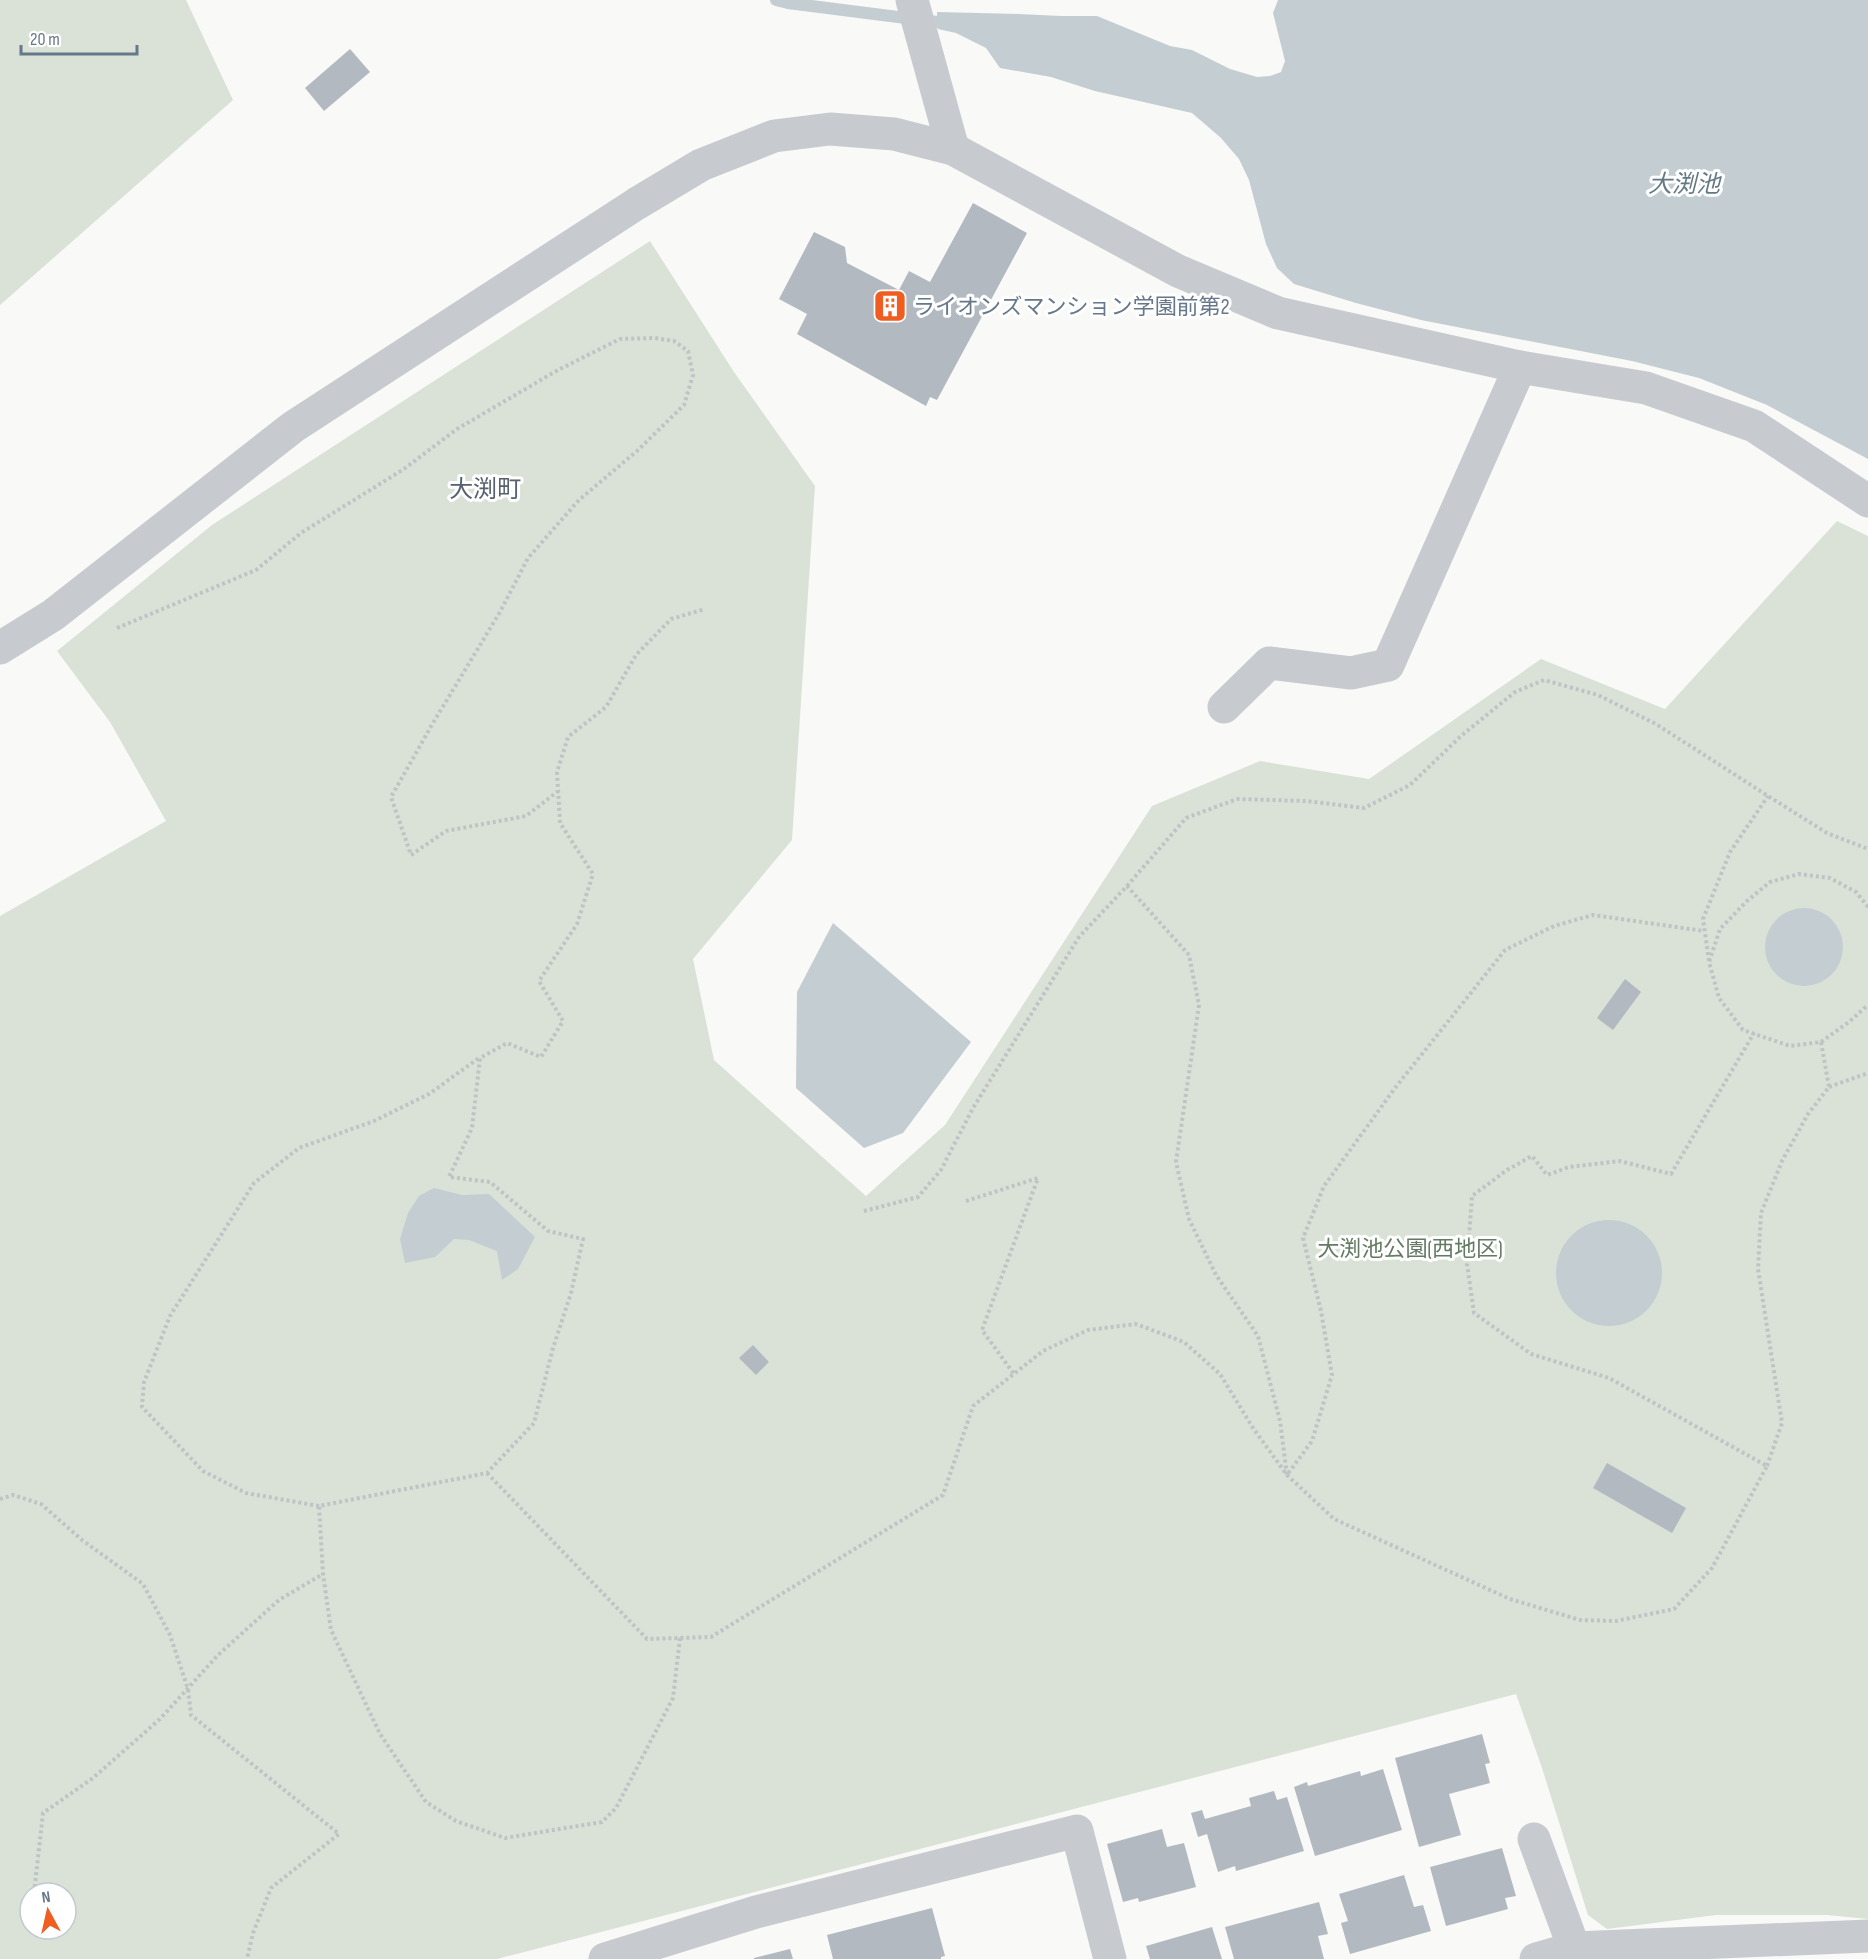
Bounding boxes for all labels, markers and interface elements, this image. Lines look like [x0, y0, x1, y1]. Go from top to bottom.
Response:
scale bar [21, 18, 136, 56]
text: 20 m [30, 29, 60, 50]
water label: 大渕池 [1648, 170, 1722, 199]
building icon: ライオンズマンション学園前第2 [872, 288, 908, 324]
place label: ライオンズマンション学園前第2 [913, 294, 1230, 321]
district label: 大渕町 [449, 475, 521, 504]
park label: 大渕池公園(西地区) [1317, 1236, 1503, 1263]
north arrow [18, 1881, 78, 1941]
text: N [41, 1888, 52, 1908]

